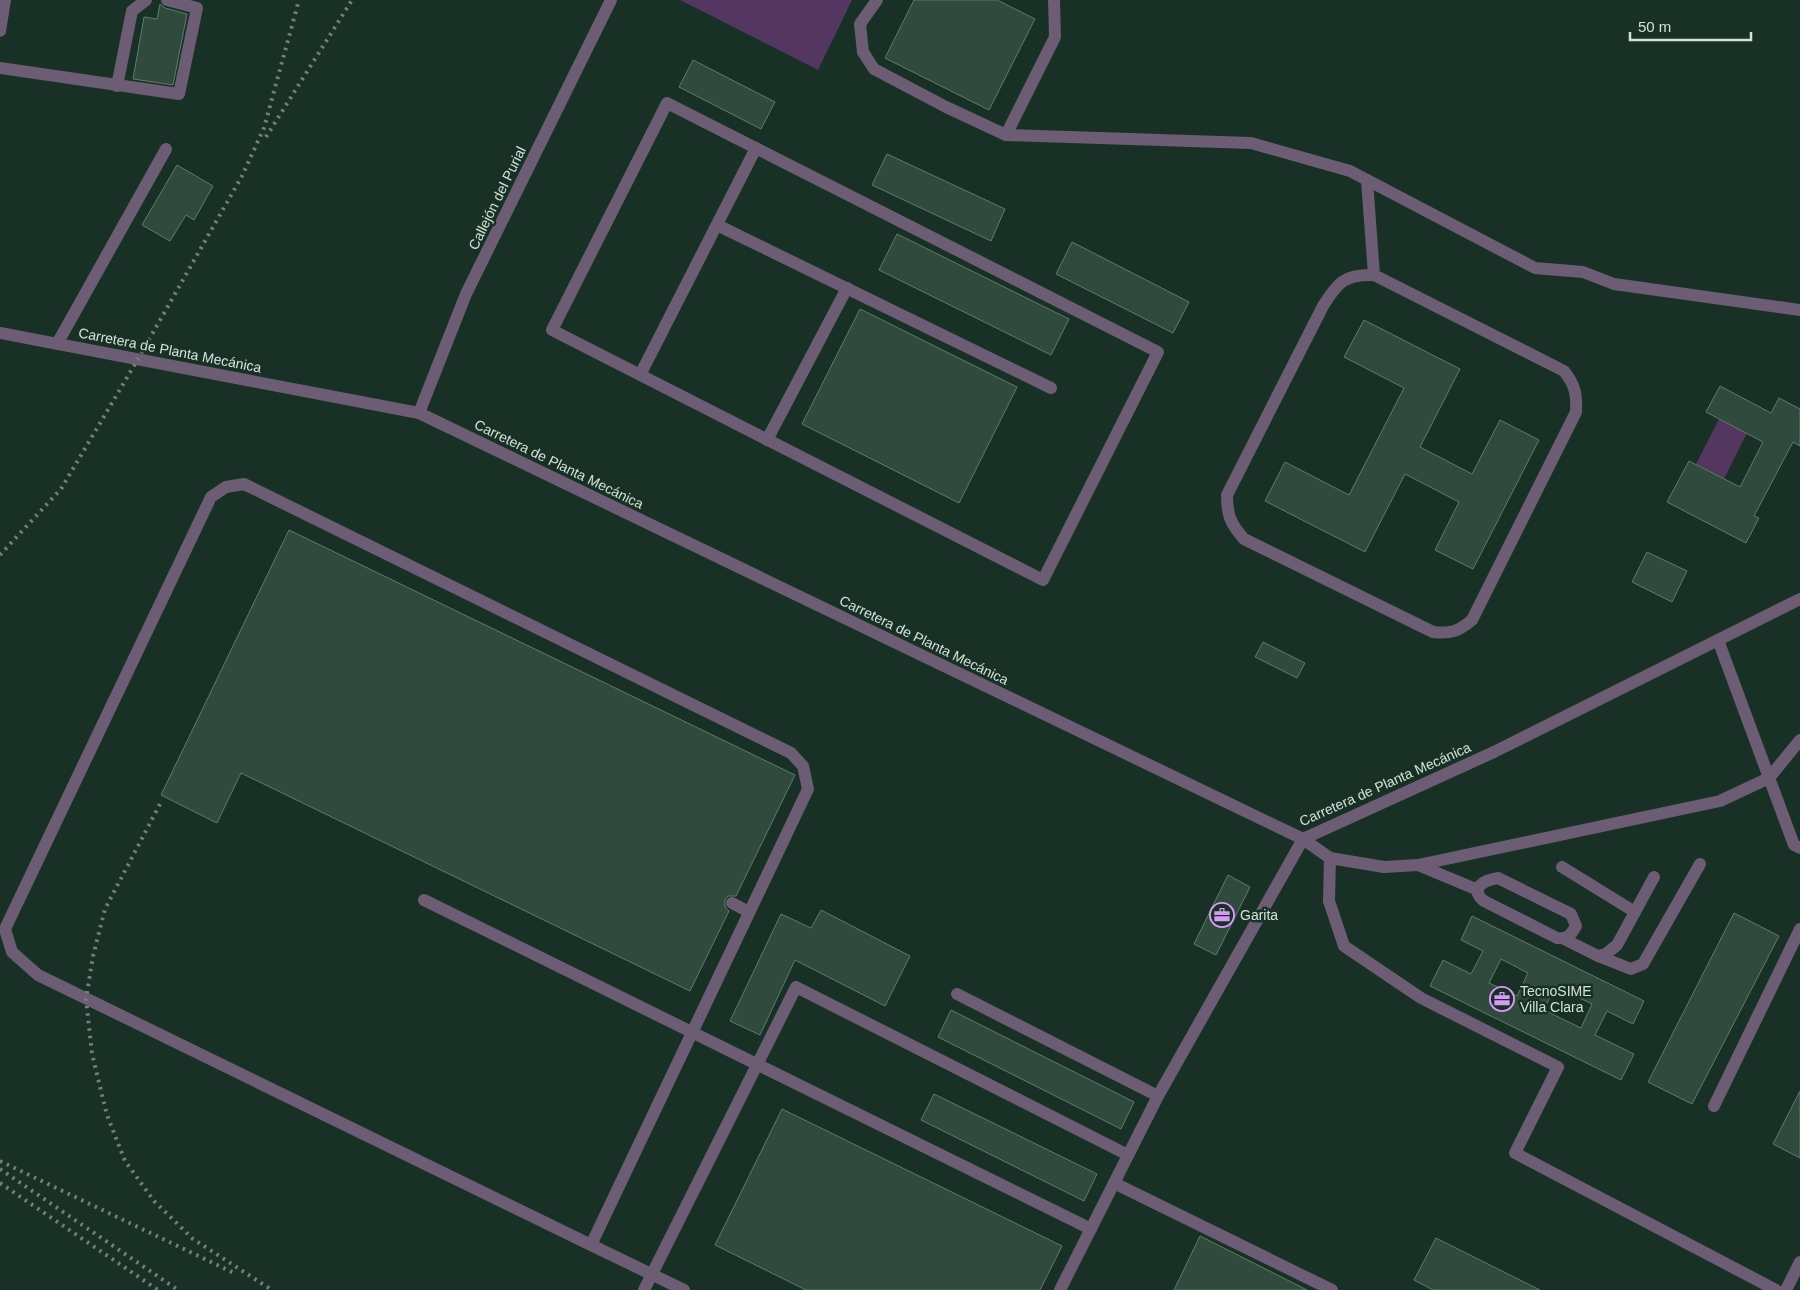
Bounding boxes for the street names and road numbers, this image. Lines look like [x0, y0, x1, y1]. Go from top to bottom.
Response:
street label: Callejón del Purial [465, 144, 529, 252]
street label: Carretera de Planta Mecánica [77, 324, 263, 376]
street label: Carretera de Planta Mecánica [472, 416, 646, 512]
street label: Carretera de Planta Mecánica [837, 592, 1011, 688]
street label: Carretera de Planta Mecánica [1297, 739, 1473, 829]

